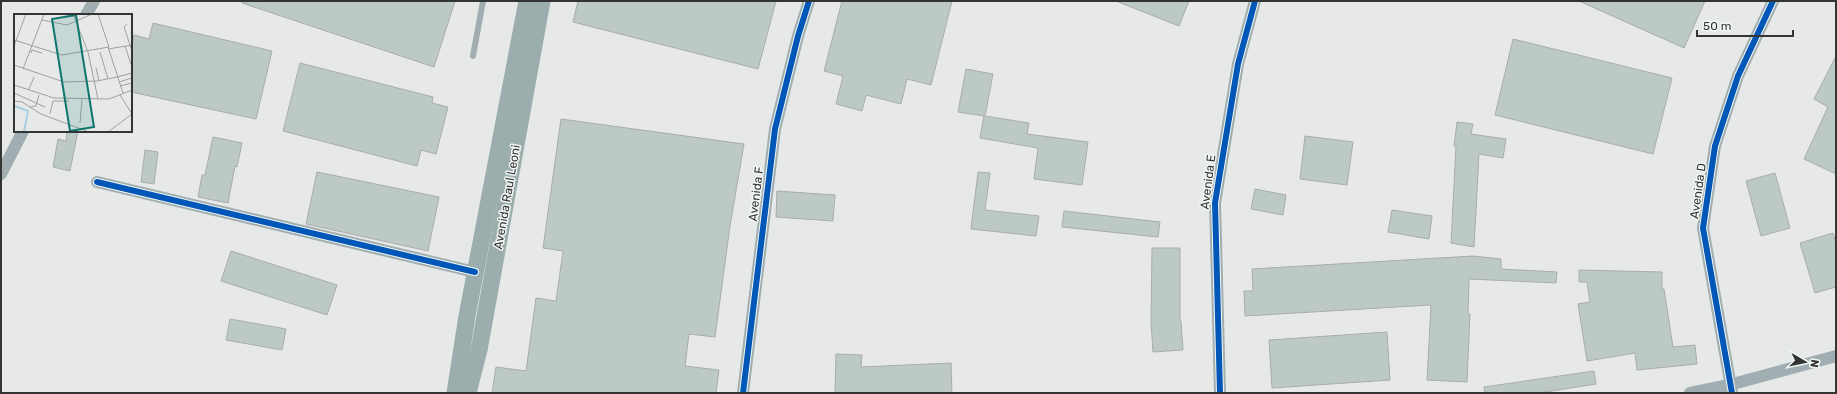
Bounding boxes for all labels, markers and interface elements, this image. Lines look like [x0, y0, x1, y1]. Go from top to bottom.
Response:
scale bar [1697, 12, 1793, 38]
inset map [14, 14, 132, 132]
text: 50 m [1703, 19, 1731, 33]
street label: Avenida Raul Leoni [491, 144, 523, 250]
street label: Avenida E [1198, 154, 1218, 210]
street label: Avenida D [1687, 162, 1709, 220]
street label: Avenida F [746, 166, 766, 222]
north arrow [1785, 342, 1825, 382]
text: N [1807, 359, 1821, 368]

